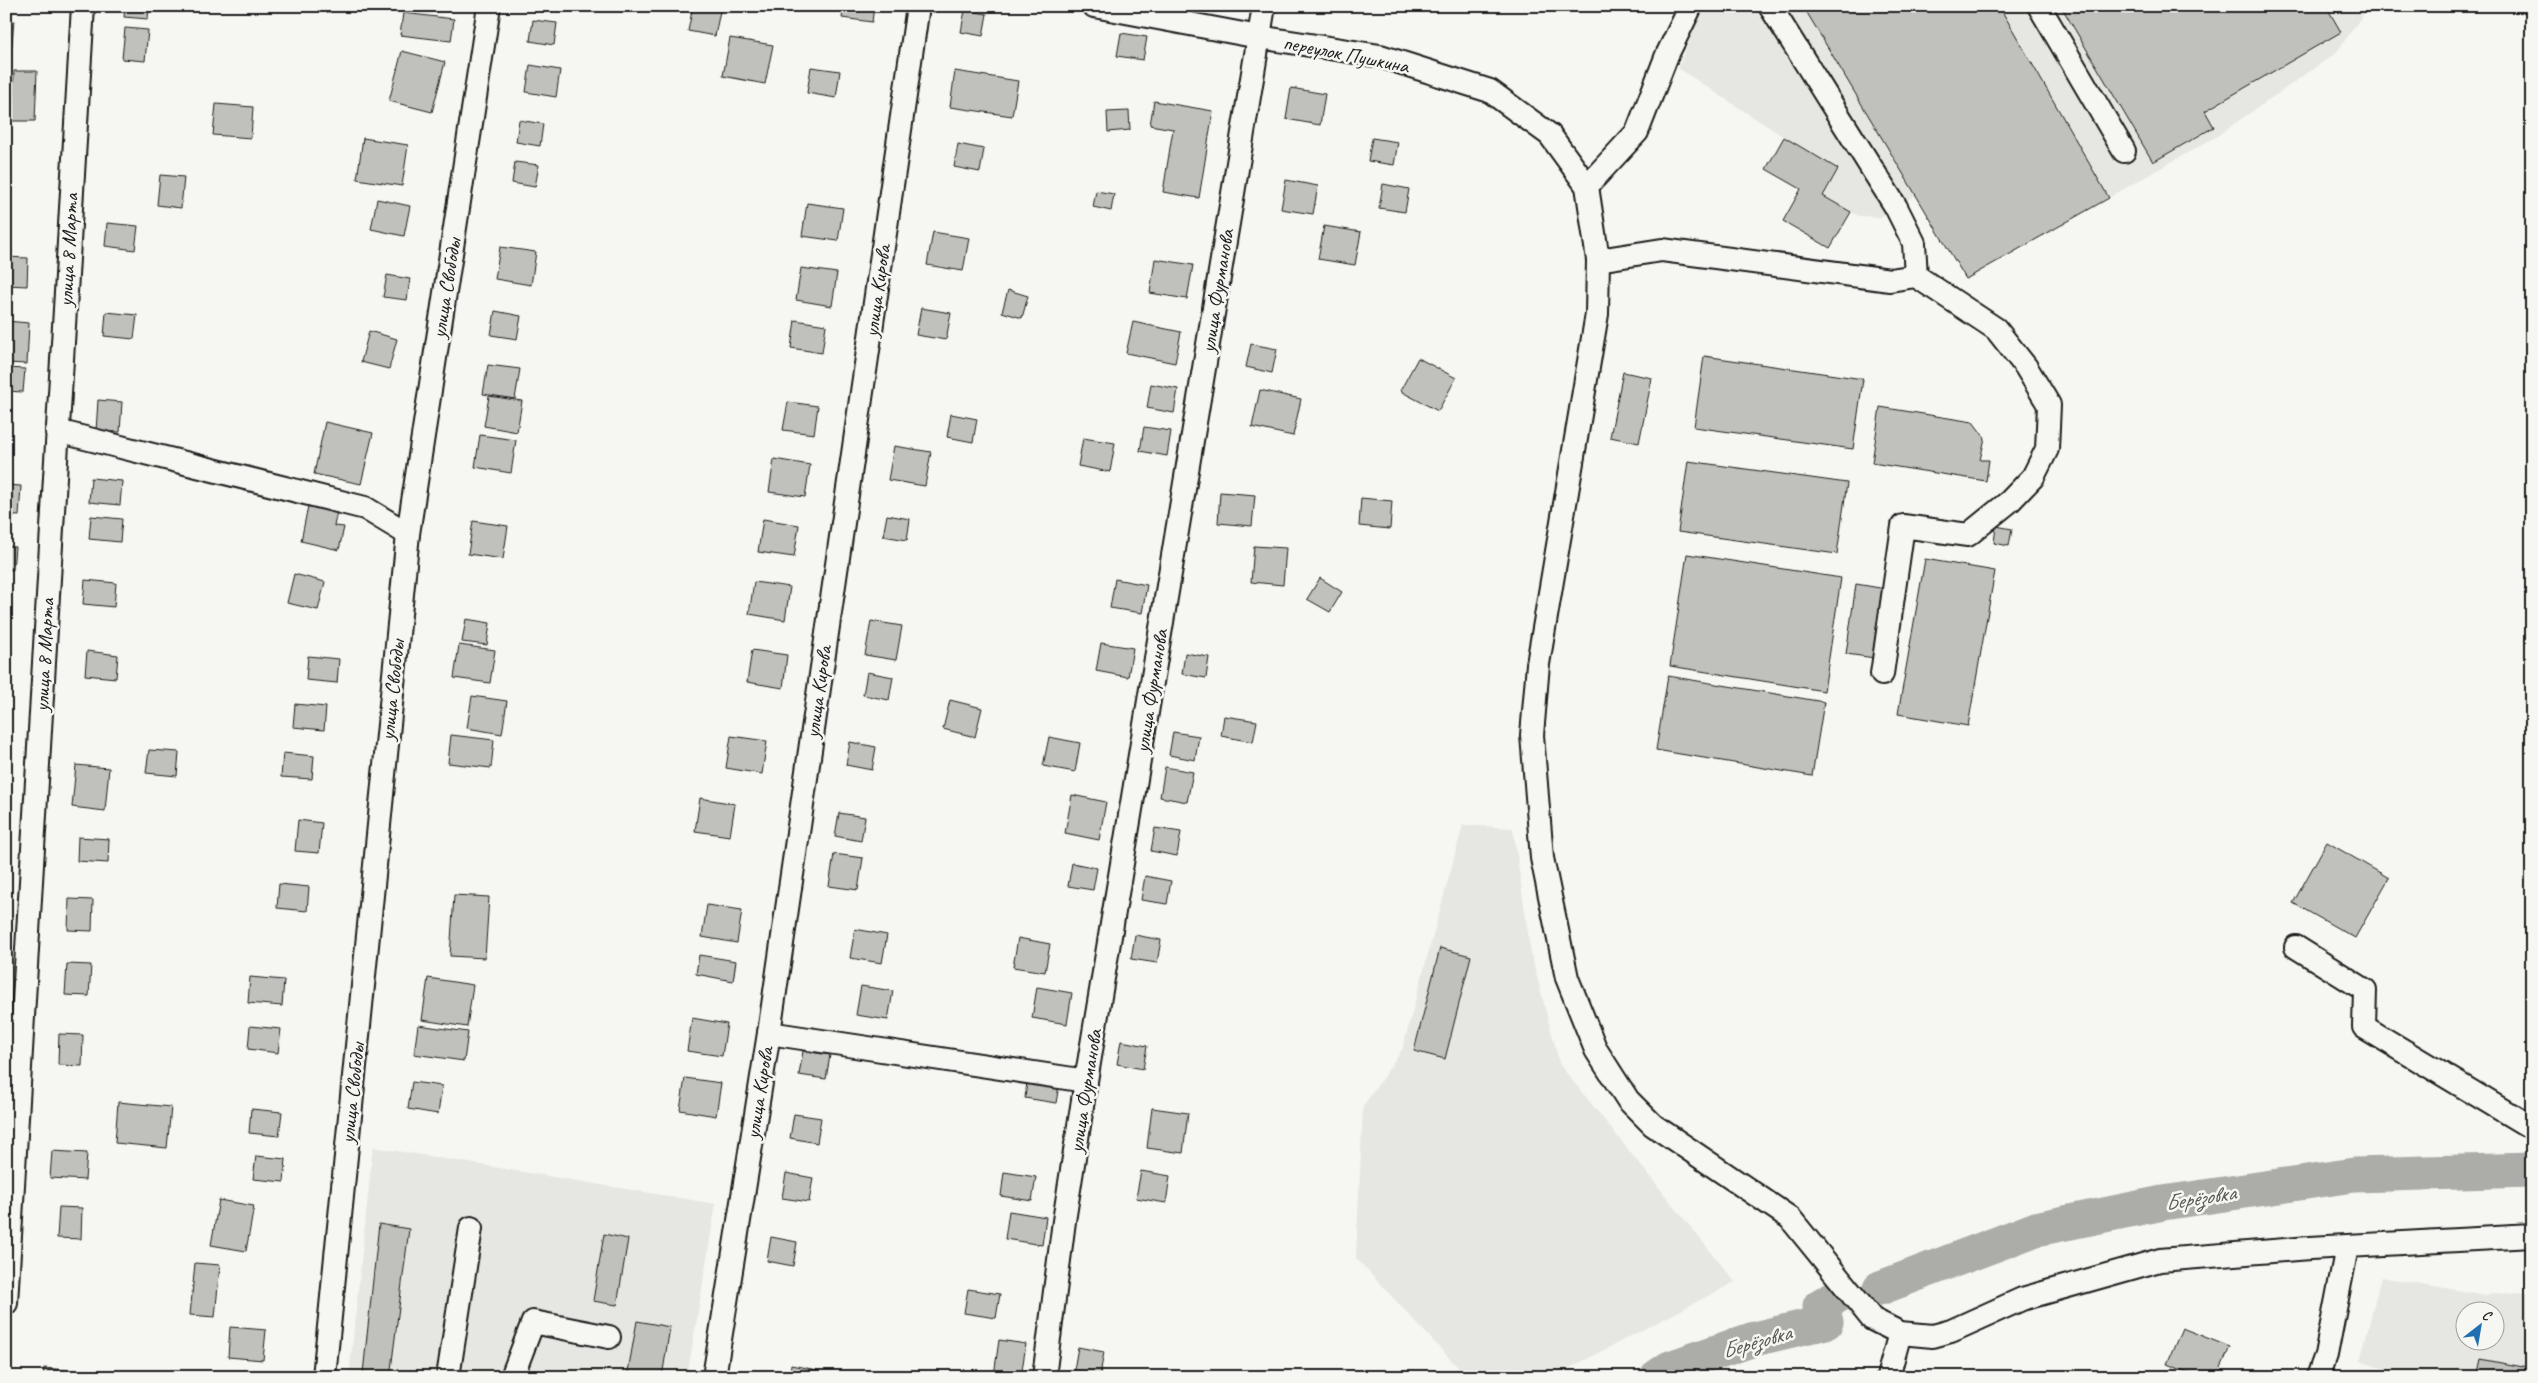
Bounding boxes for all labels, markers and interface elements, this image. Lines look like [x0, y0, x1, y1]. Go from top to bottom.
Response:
street label: переулок Пушкина [1281, 29, 1413, 79]
street label: улица 8 Марта [52, 191, 84, 309]
street label: улица Фурманова [1194, 226, 1240, 356]
street label: улица Свободы [425, 234, 467, 342]
street label: улица Кирова [857, 241, 897, 341]
street label: улица 8 Марта [28, 596, 60, 714]
street label: улица Фурманова [1128, 626, 1174, 756]
street label: улица Свободы [374, 637, 410, 744]
street label: улица Кирова [798, 642, 838, 742]
street label: улица Фурманова [1062, 1026, 1108, 1156]
street label: улица Свободы [334, 1040, 370, 1147]
street label: улица Кирова [739, 1043, 779, 1143]
water label: Берёзовка [2163, 1178, 2239, 1217]
north arrow [2456, 1300, 2506, 1350]
text: С [2479, 1306, 2496, 1325]
water label: Берёзовка [1718, 1318, 1796, 1365]

